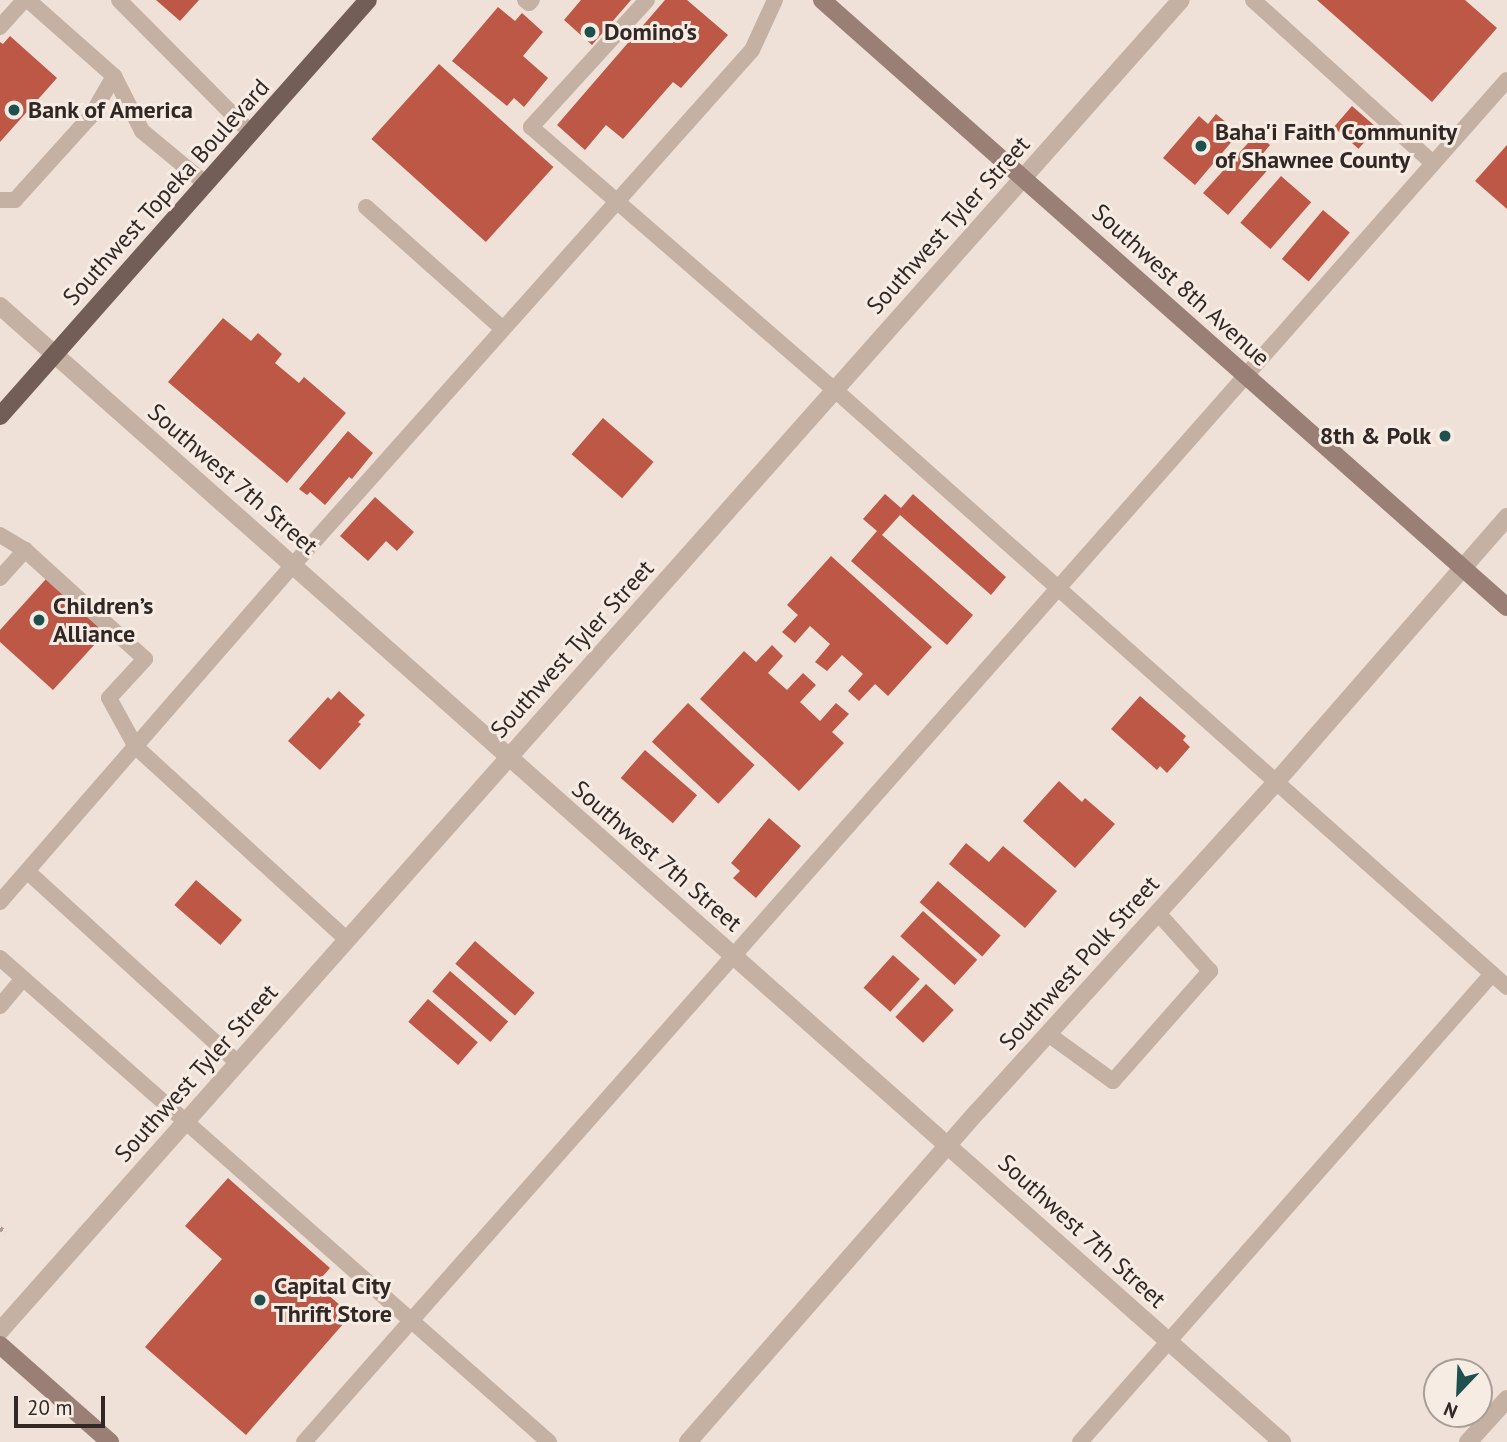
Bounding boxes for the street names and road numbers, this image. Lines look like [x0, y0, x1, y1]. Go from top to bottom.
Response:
street label: Southwest Topeka Boulevard [57, 73, 275, 311]
street label: Southwest Tyler Street [860, 130, 1036, 320]
street label: Southwest 8th Avenue [1086, 197, 1276, 373]
street label: Southwest 7th Street [142, 397, 324, 561]
street label: Southwest Tyler Street [484, 554, 660, 744]
street label: Southwest 7th Street [566, 774, 748, 938]
street label: Southwest Polk Street [993, 870, 1165, 1056]
street label: Southwest Tyler Street [108, 978, 284, 1168]
street label: Southwest 7th Street [992, 1148, 1172, 1314]

